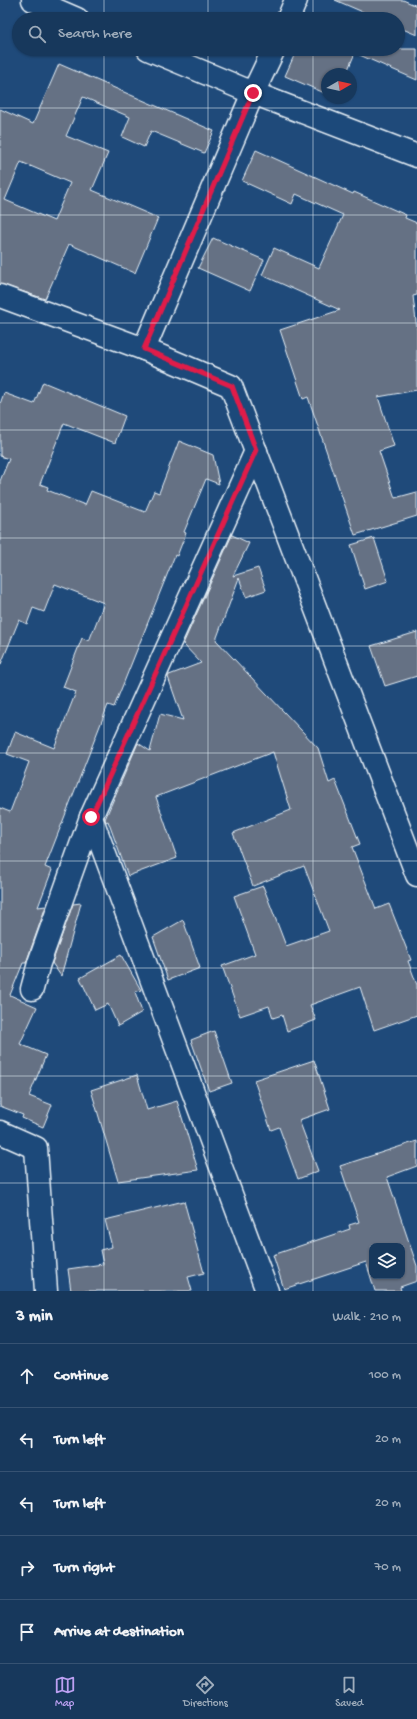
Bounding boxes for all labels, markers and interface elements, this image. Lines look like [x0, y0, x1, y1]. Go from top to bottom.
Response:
search box [12, 12, 405, 56]
icon: search [26, 23, 48, 45]
text: Search here [58, 25, 132, 43]
north arrow [321, 68, 357, 104]
route end [244, 84, 262, 102]
route start [82, 808, 100, 826]
map controls [369, 1243, 405, 1279]
button: layers [369, 1243, 405, 1279]
text: 3 min [16, 1307, 53, 1327]
text: Walk · 210 m [333, 1310, 401, 1325]
icon: ahead [16, 1365, 38, 1387]
text: Continue [54, 1367, 108, 1385]
text: 100 m [369, 1368, 401, 1383]
icon: left [16, 1429, 38, 1451]
text: Turn left [54, 1431, 105, 1449]
text: 20 m [375, 1432, 401, 1447]
icon: left [16, 1493, 38, 1515]
text: Turn left [54, 1495, 105, 1513]
text: 20 m [375, 1496, 401, 1511]
icon: right [16, 1557, 38, 1579]
text: Turn right [54, 1559, 114, 1577]
text: 70 m [375, 1560, 401, 1575]
icon: arrive [16, 1621, 38, 1643]
text: Arrive at destination [54, 1623, 184, 1641]
tab: Map [54, 1674, 76, 1710]
tab: Directions [183, 1674, 228, 1710]
tab: Saved [335, 1674, 363, 1710]

